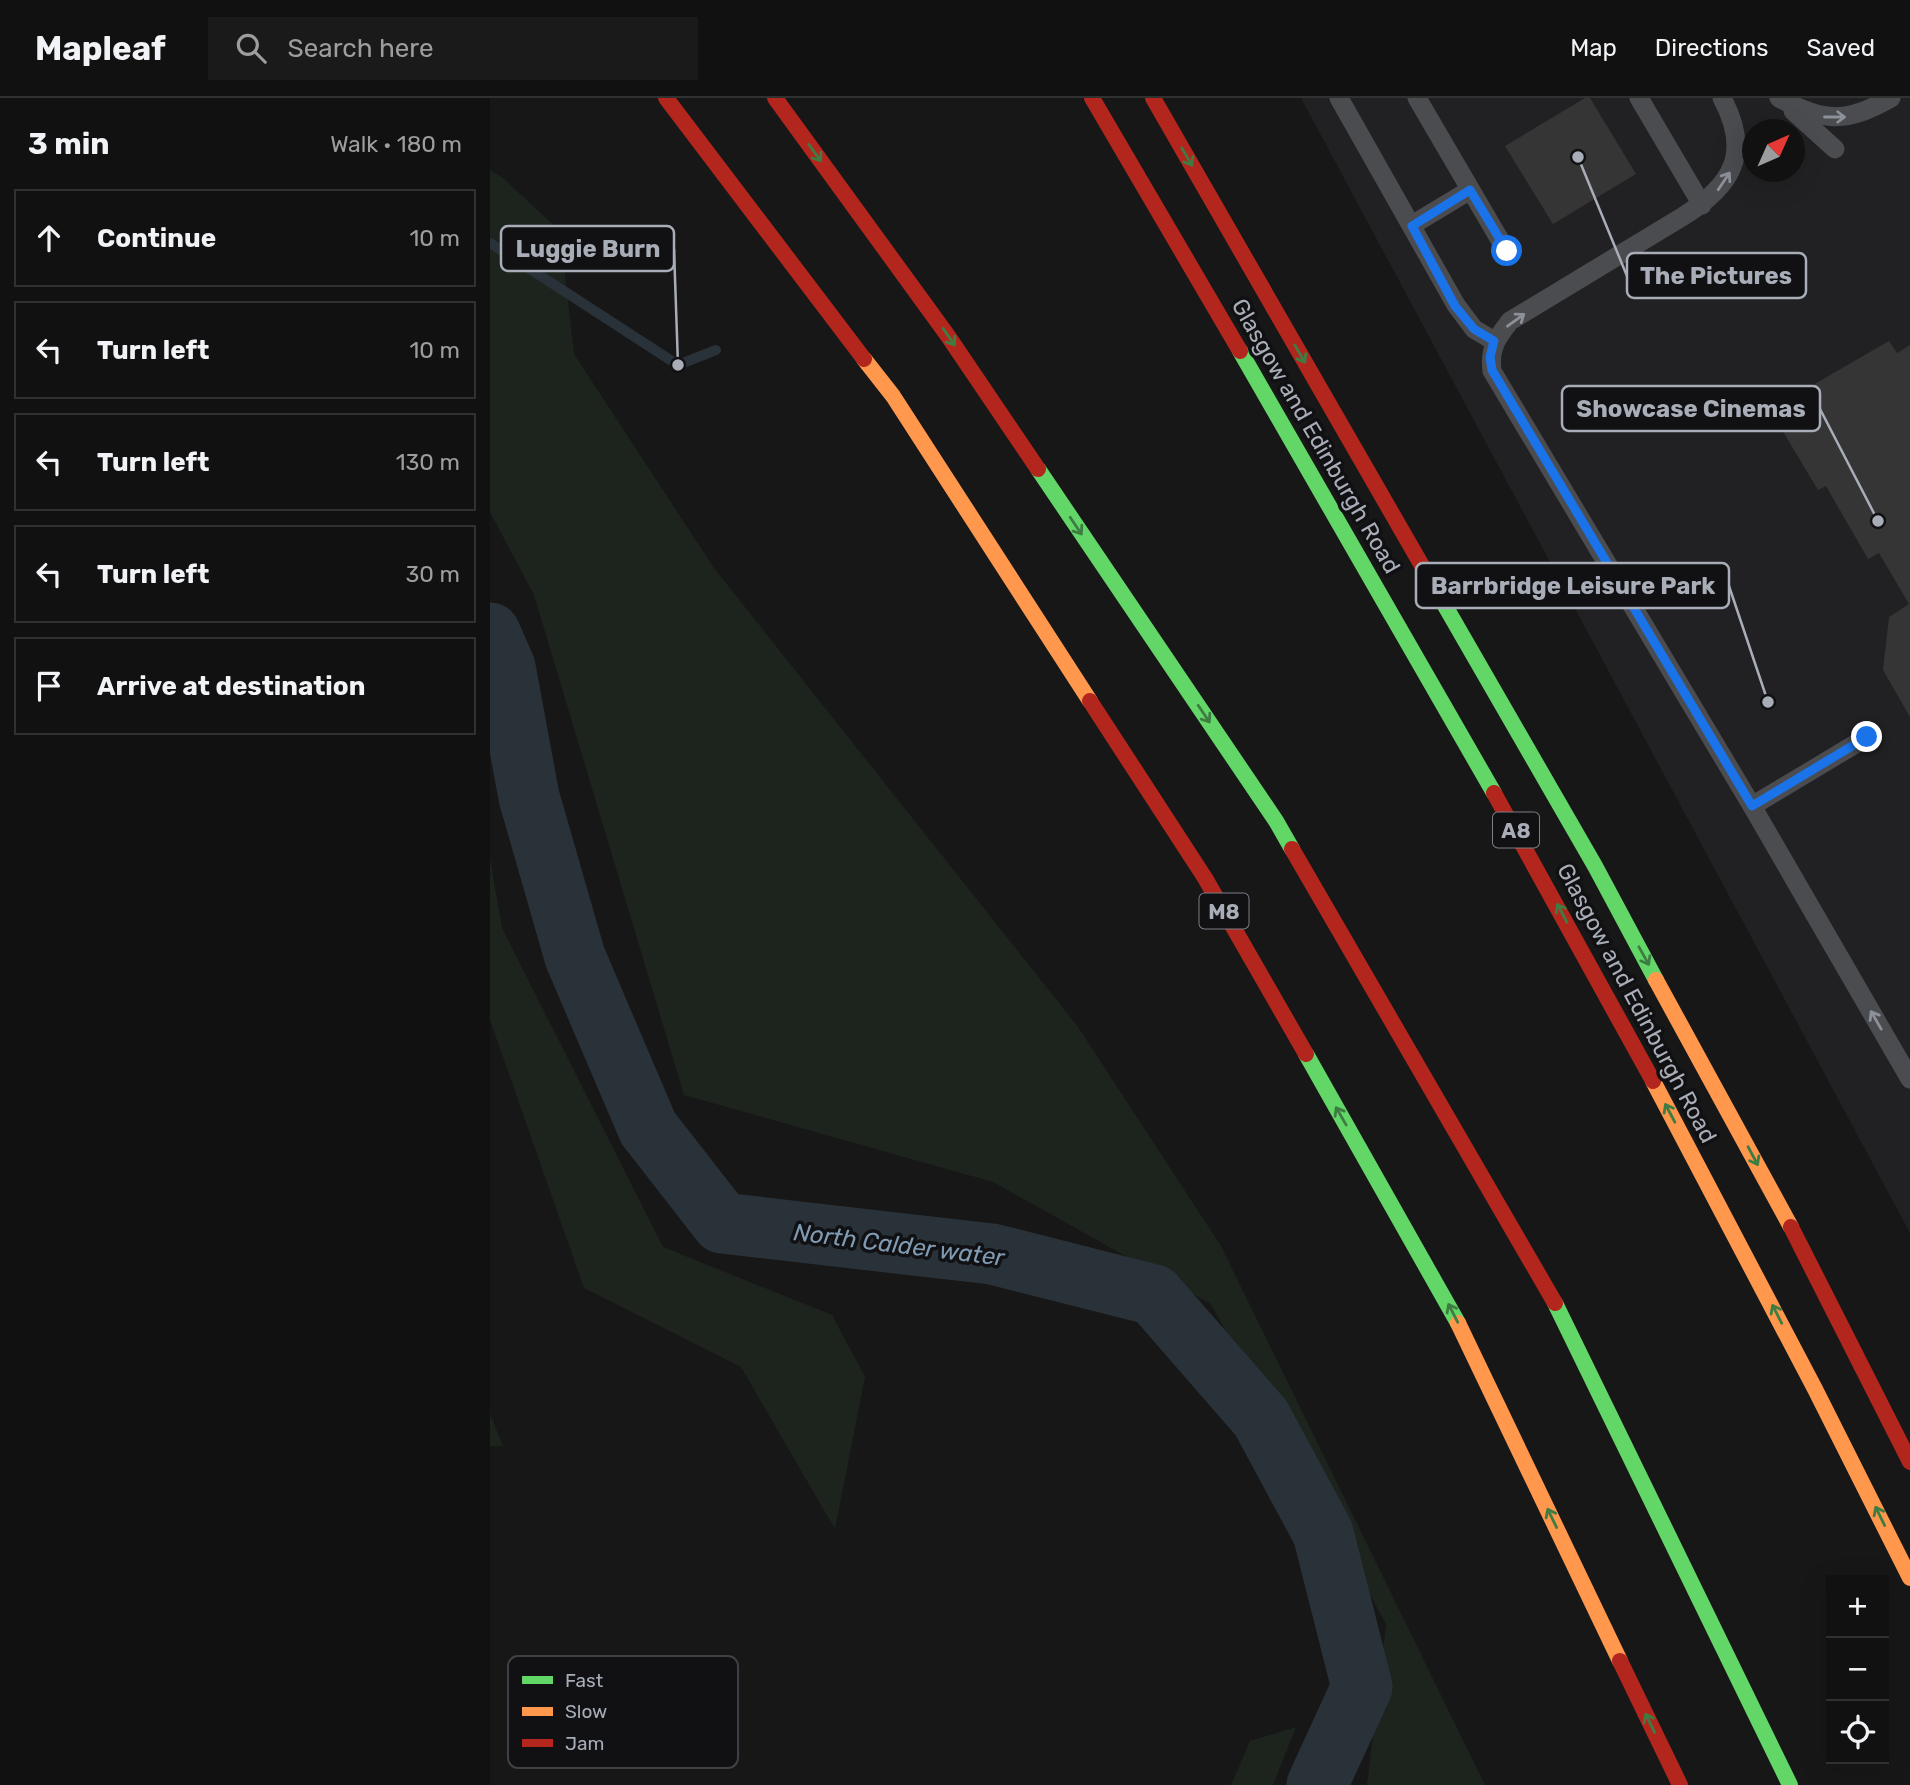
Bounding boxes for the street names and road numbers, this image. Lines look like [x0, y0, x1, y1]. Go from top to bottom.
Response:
street label: Glasgow and Edinburgh Road [1226, 294, 1406, 578]
road number: A8 [1493, 812, 1539, 848]
street label: Glasgow and Edinburgh Road [1551, 858, 1723, 1148]
road number: M8 [1200, 894, 1248, 928]

